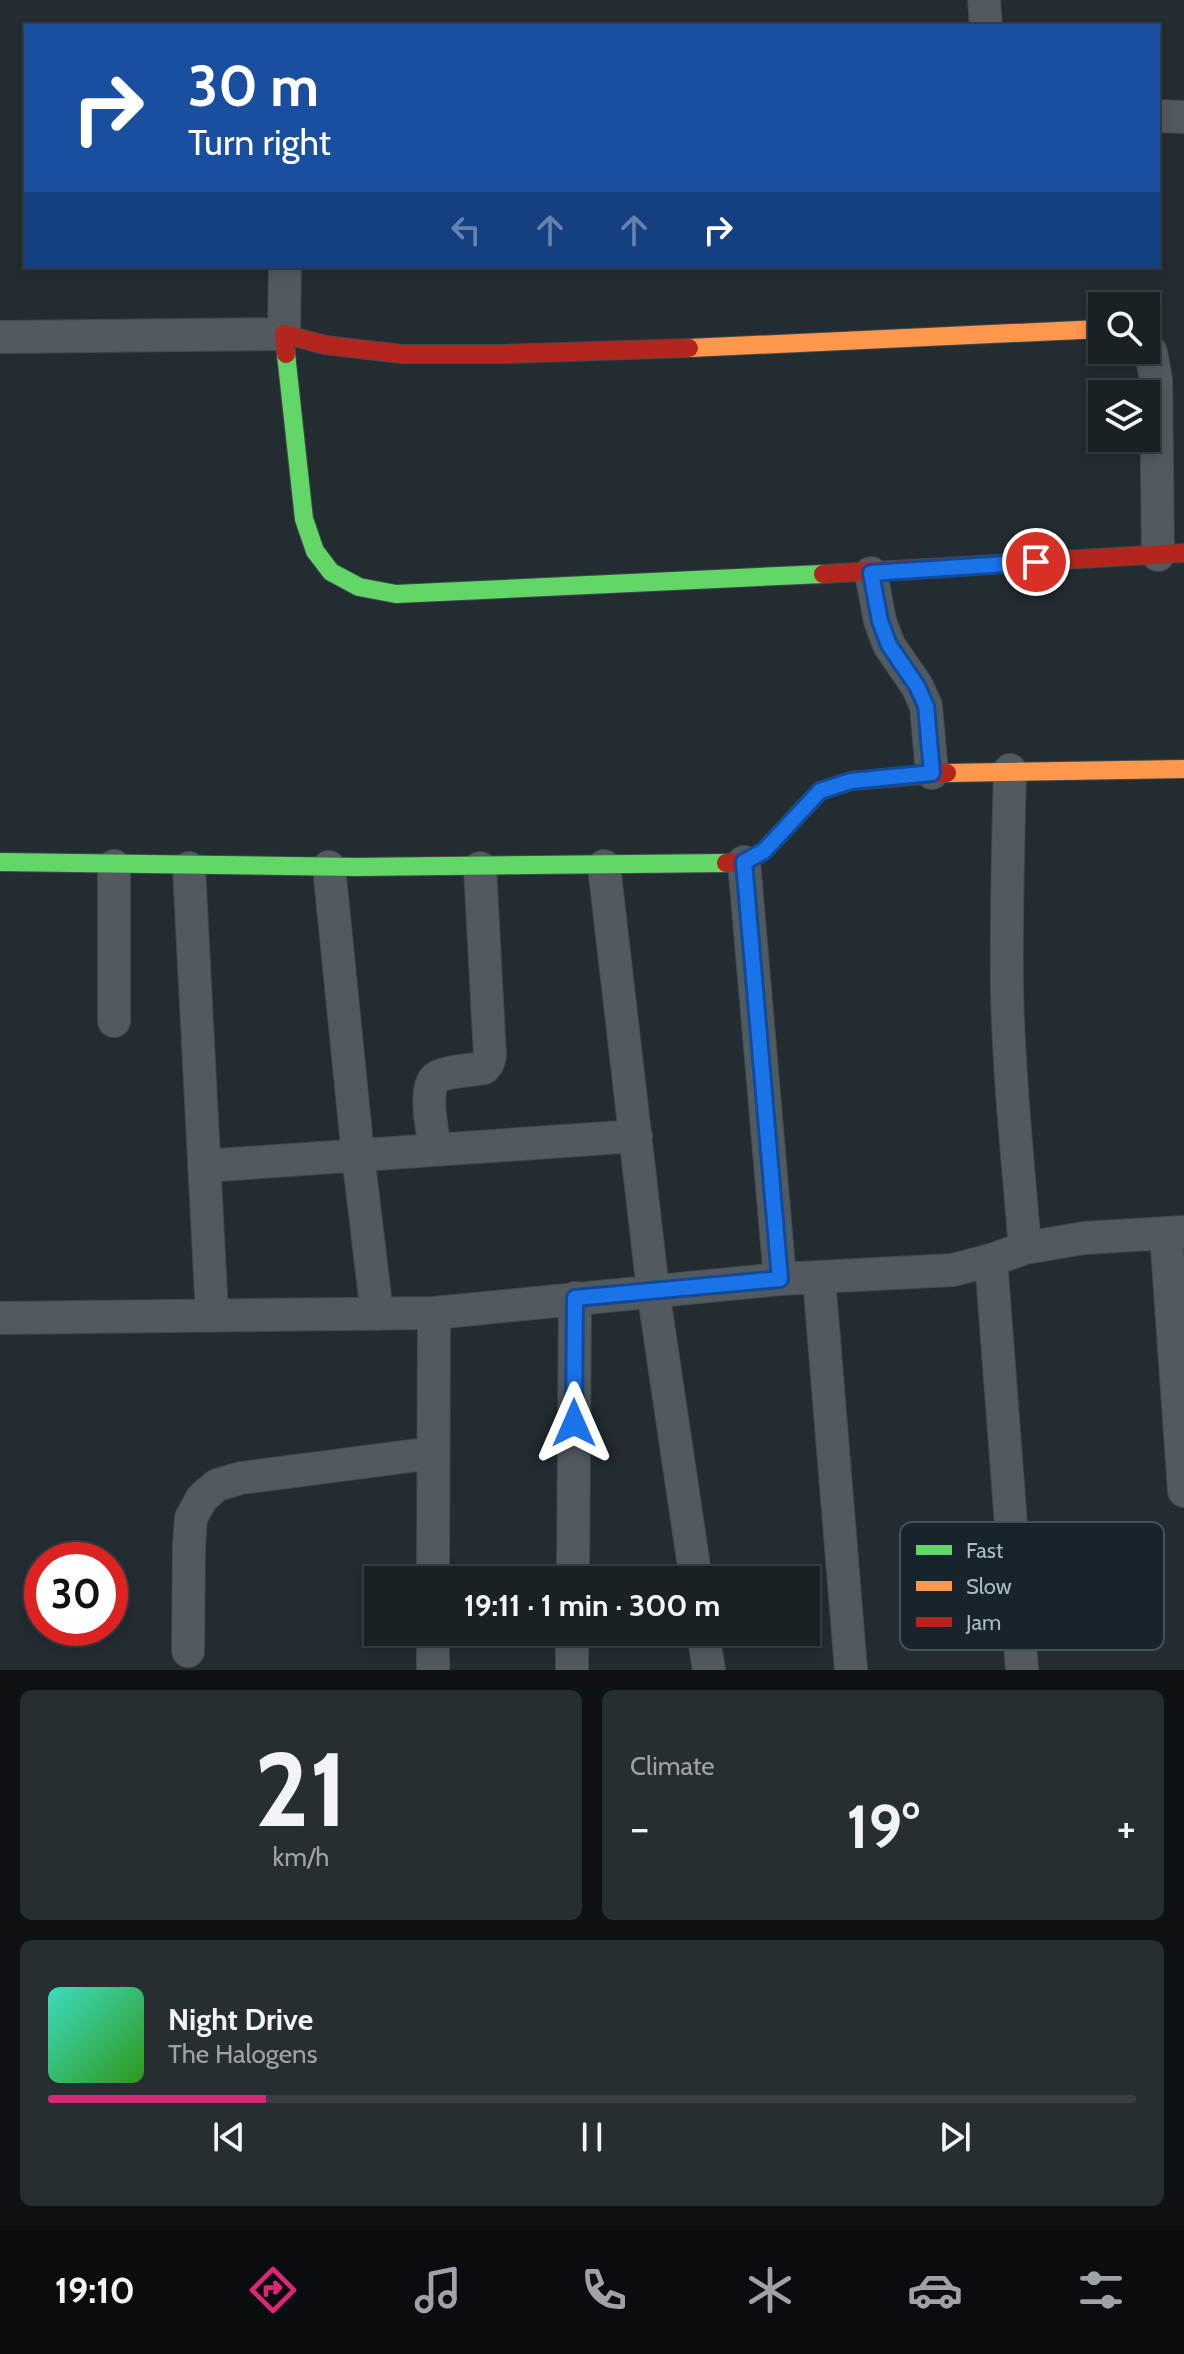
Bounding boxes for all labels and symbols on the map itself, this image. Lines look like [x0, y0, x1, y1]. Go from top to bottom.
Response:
pin [1002, 528, 1070, 596]
position arrow [532, 1381, 616, 1465]
legend [900, 1522, 1164, 1650]
text: Fast [966, 1537, 1004, 1564]
speed limit sign: 30 [24, 1542, 128, 1646]
text: Slow [966, 1573, 1012, 1600]
text: Jam [965, 1609, 1001, 1636]

